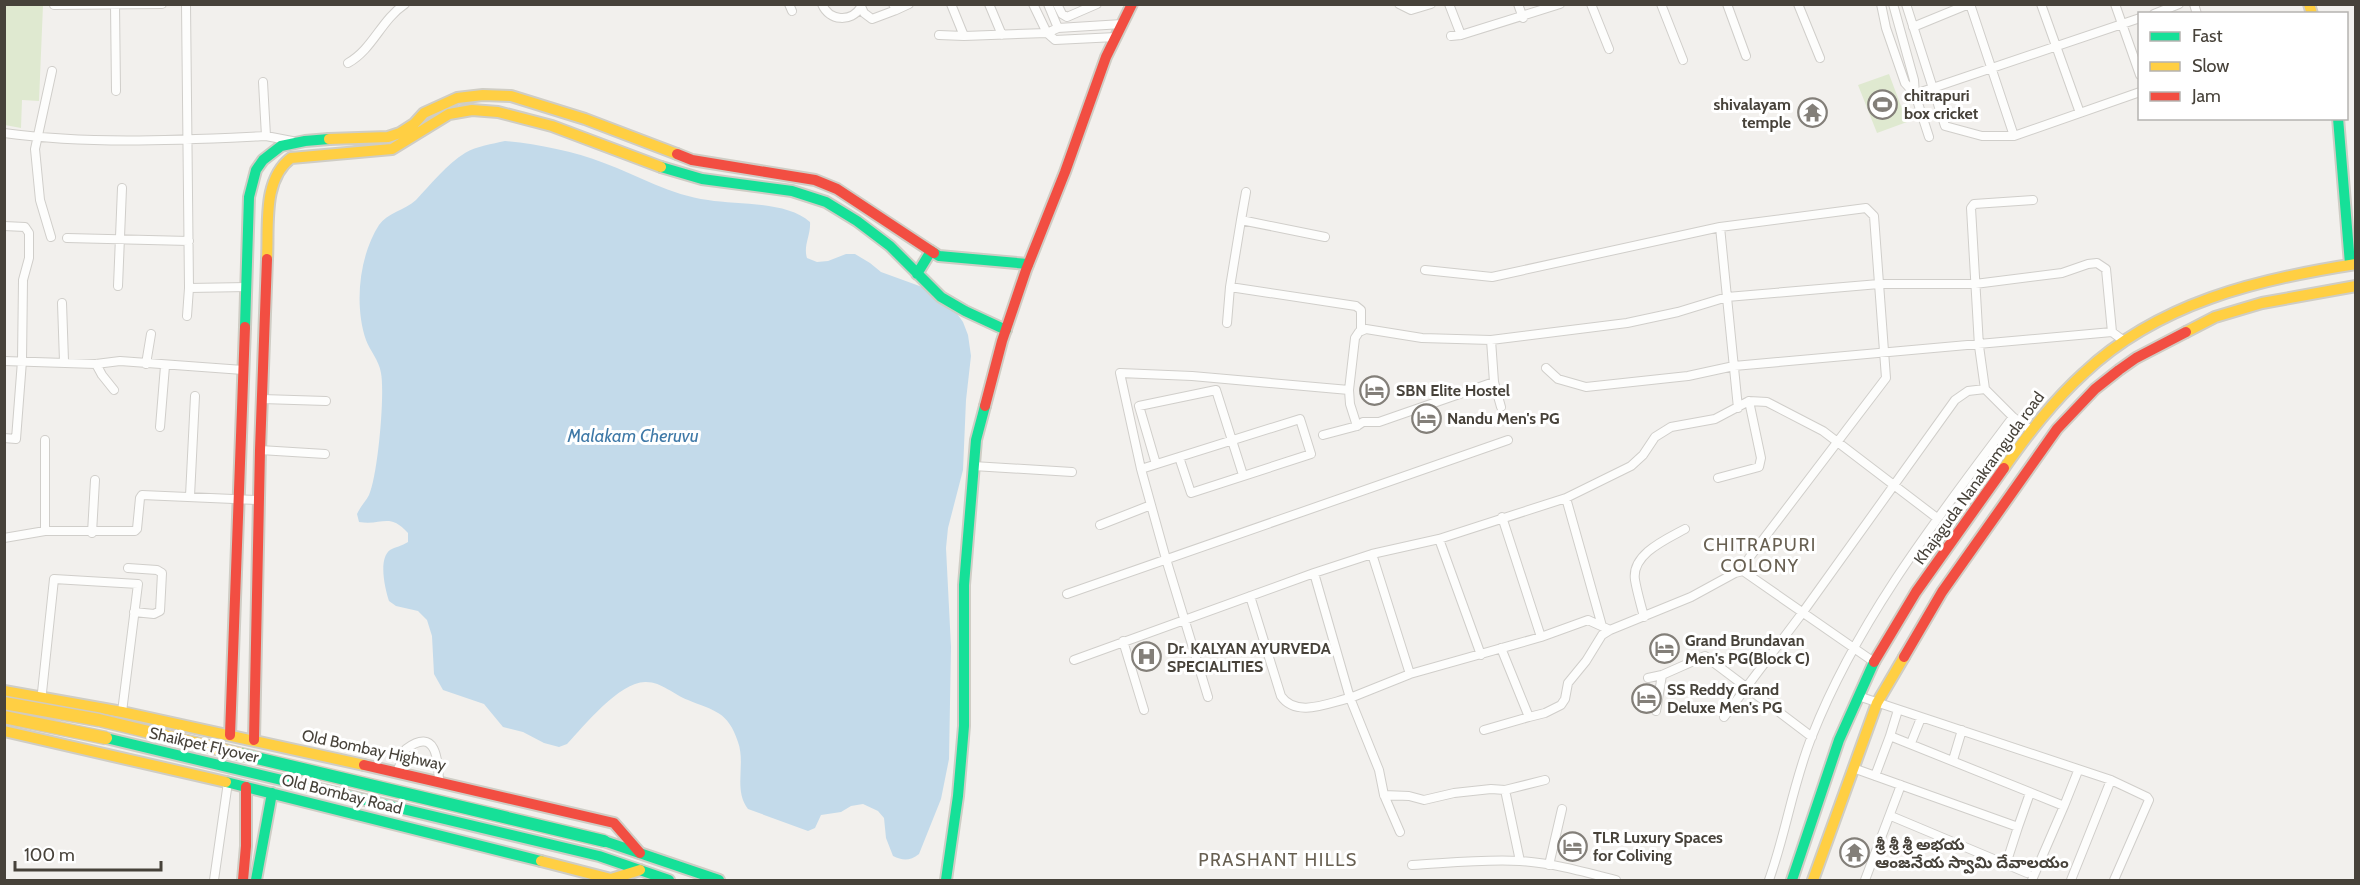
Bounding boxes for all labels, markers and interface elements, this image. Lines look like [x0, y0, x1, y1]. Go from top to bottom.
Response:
legend [2138, 12, 2348, 120]
text: Fast [2192, 25, 2223, 47]
text: Slow [2192, 55, 2229, 77]
text: Jam [2191, 85, 2221, 107]
place label: chitrapuri box cricket [1904, 86, 1979, 123]
sports icon: chitrapuri box cricket [1867, 88, 1899, 120]
place label: shivalayam temple [1714, 95, 1791, 132]
temple icon: shivalayam temple [1796, 97, 1828, 129]
hotel icon: SBN Elite Hostel [1359, 374, 1391, 406]
place label: SBN Elite Hostel [1396, 381, 1510, 400]
street label: Khajaguda Nanakramguda road [1910, 388, 2048, 568]
hotel icon: Nandu Men's PG [1410, 402, 1442, 434]
place label: Nandu Men's PG [1447, 409, 1560, 428]
water label: Malakam Cheruvu [566, 425, 699, 447]
district label: CHITRAPURI COLONY [1703, 534, 1817, 577]
place label: Grand Brundavan Men's PG(Block C) [1685, 631, 1810, 668]
hotel icon: Grand Brundavan Men's PG(Block C) [1648, 633, 1680, 665]
place label: Dr. KALYAN AYURVEDA SPECIALITIES [1167, 639, 1331, 676]
hospital icon: Dr. KALYAN AYURVEDA SPECIALITIES [1130, 641, 1162, 673]
place label: SS Reddy Grand Deluxe Men's PG [1667, 680, 1782, 717]
hotel icon: SS Reddy Grand Deluxe Men's PG [1630, 682, 1662, 714]
street label: Shaikpet Flyover [147, 723, 262, 767]
street label: Old Bombay Highway [300, 725, 448, 775]
street label: Old Bombay Road [280, 770, 404, 818]
place label: TLR Luxury Spaces for Coliving [1593, 828, 1723, 865]
hotel icon: TLR Luxury Spaces for Coliving [1556, 830, 1588, 862]
scale bar [15, 834, 160, 872]
place label: శ్రీ శ్రీ శ్రీ అభయ ఆంజనేయ స్వామి దేవాలయం [1875, 835, 2069, 874]
temple icon: శ్రీ శ్రీ శ్రీ అభయ ఆంజనేయ స్వామి దేవాలయం [1838, 837, 1870, 869]
text: 100 m [24, 844, 75, 866]
district label: PRASHANT HILLS [1198, 849, 1358, 871]

